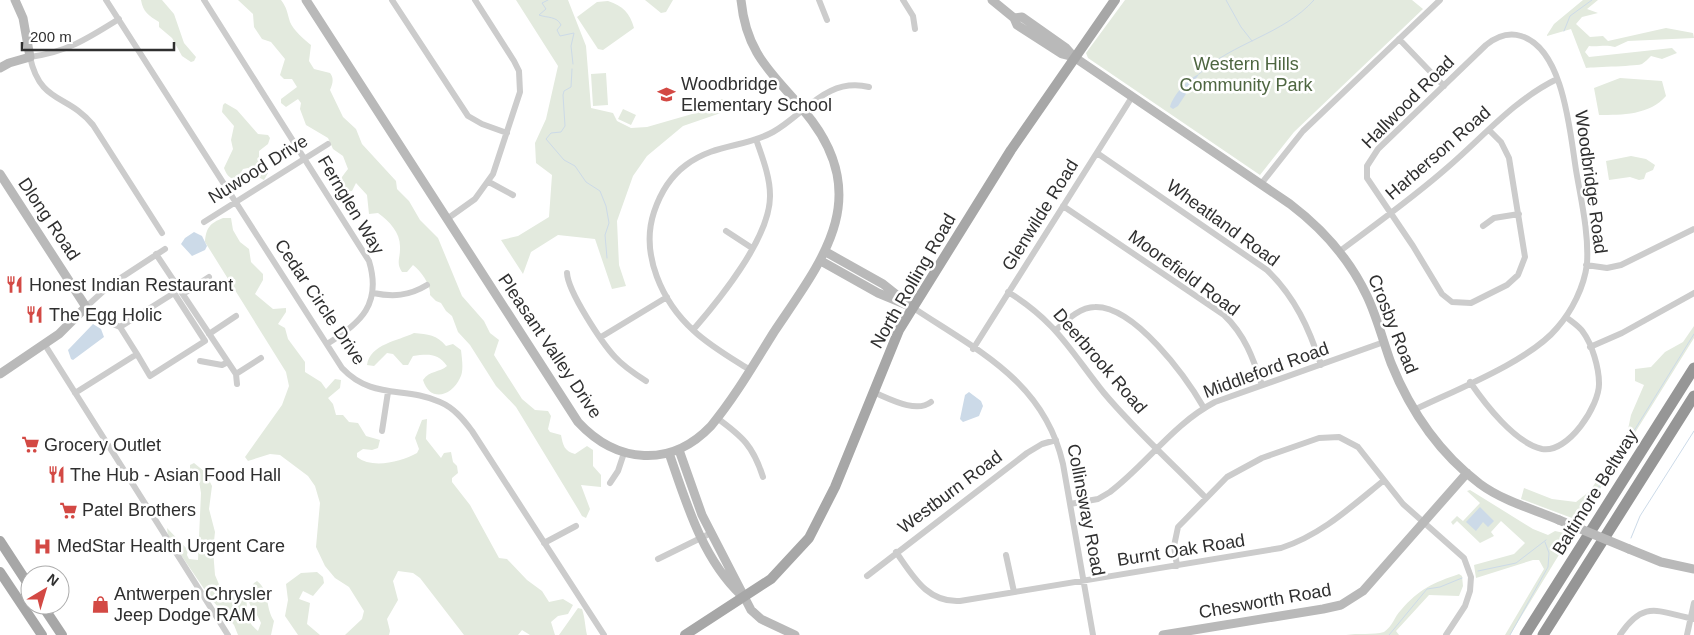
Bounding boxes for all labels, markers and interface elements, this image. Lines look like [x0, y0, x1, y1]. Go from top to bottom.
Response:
scale bar [22, 20, 175, 52]
text: 200 m [30, 28, 72, 45]
street label: Hallwood Road [1358, 52, 1458, 152]
park label: Western Hills Community Park [1179, 54, 1314, 95]
place label: Woodbridge Elementary School [681, 74, 832, 115]
school or university icon: Woodbridge Elementary School [657, 84, 677, 104]
street label: Harberson Road [1382, 102, 1494, 204]
street label: Woodbridge Road [1571, 109, 1611, 255]
street label: Nuwood Drive [205, 131, 311, 207]
street label: Fernglen Way [314, 152, 388, 258]
street label: Glenwilde Road [998, 156, 1082, 274]
street label: Dlong Road [14, 174, 84, 264]
street label: Wheatland Road [1163, 176, 1283, 270]
street label: North Rolling Road [866, 210, 960, 352]
street label: Moorefield Road [1125, 226, 1243, 320]
street label: Cedar Circle Drive [271, 235, 369, 369]
street label: Pleasant Valley Drive [494, 270, 606, 422]
street label: Crosby Road [1364, 272, 1422, 376]
restaurant icon: Honest Indian Restaurant [5, 275, 25, 295]
place label: Honest Indian Restaurant [29, 275, 233, 295]
restaurant icon: The Egg Holic [25, 305, 45, 325]
place label: The Egg Holic [49, 305, 162, 325]
street label: Deerbrook Road [1049, 305, 1151, 417]
street label: Middleford Road [1201, 338, 1331, 402]
street label: Baltimore Beltway [1548, 426, 1642, 558]
supermarket icon: Grocery Outlet [20, 435, 40, 455]
place label: Grocery Outlet [44, 435, 161, 455]
street label: Collinsway Road [1063, 442, 1109, 578]
street label: Westburn Road [894, 446, 1006, 538]
restaurant icon: The Hub - Asian Food Hall [46, 465, 66, 485]
place label: The Hub - Asian Food Hall [70, 465, 281, 485]
supermarket icon: Patel Brothers [58, 500, 78, 520]
place label: Patel Brothers [82, 500, 196, 520]
street label: Burnt Oak Road [1116, 530, 1246, 570]
hospital icon: MedStar Health Urgent Care [33, 536, 53, 556]
place label: MedStar Health Urgent Care [57, 536, 285, 556]
north arrow [20, 565, 70, 615]
text: N [44, 570, 62, 589]
street label: Chesworth Road [1197, 580, 1333, 622]
place label: Antwerpen Chrysler Jeep Dodge RAM [114, 584, 272, 625]
shop icon: Antwerpen Chrysler Jeep Dodge RAM [90, 594, 110, 614]

